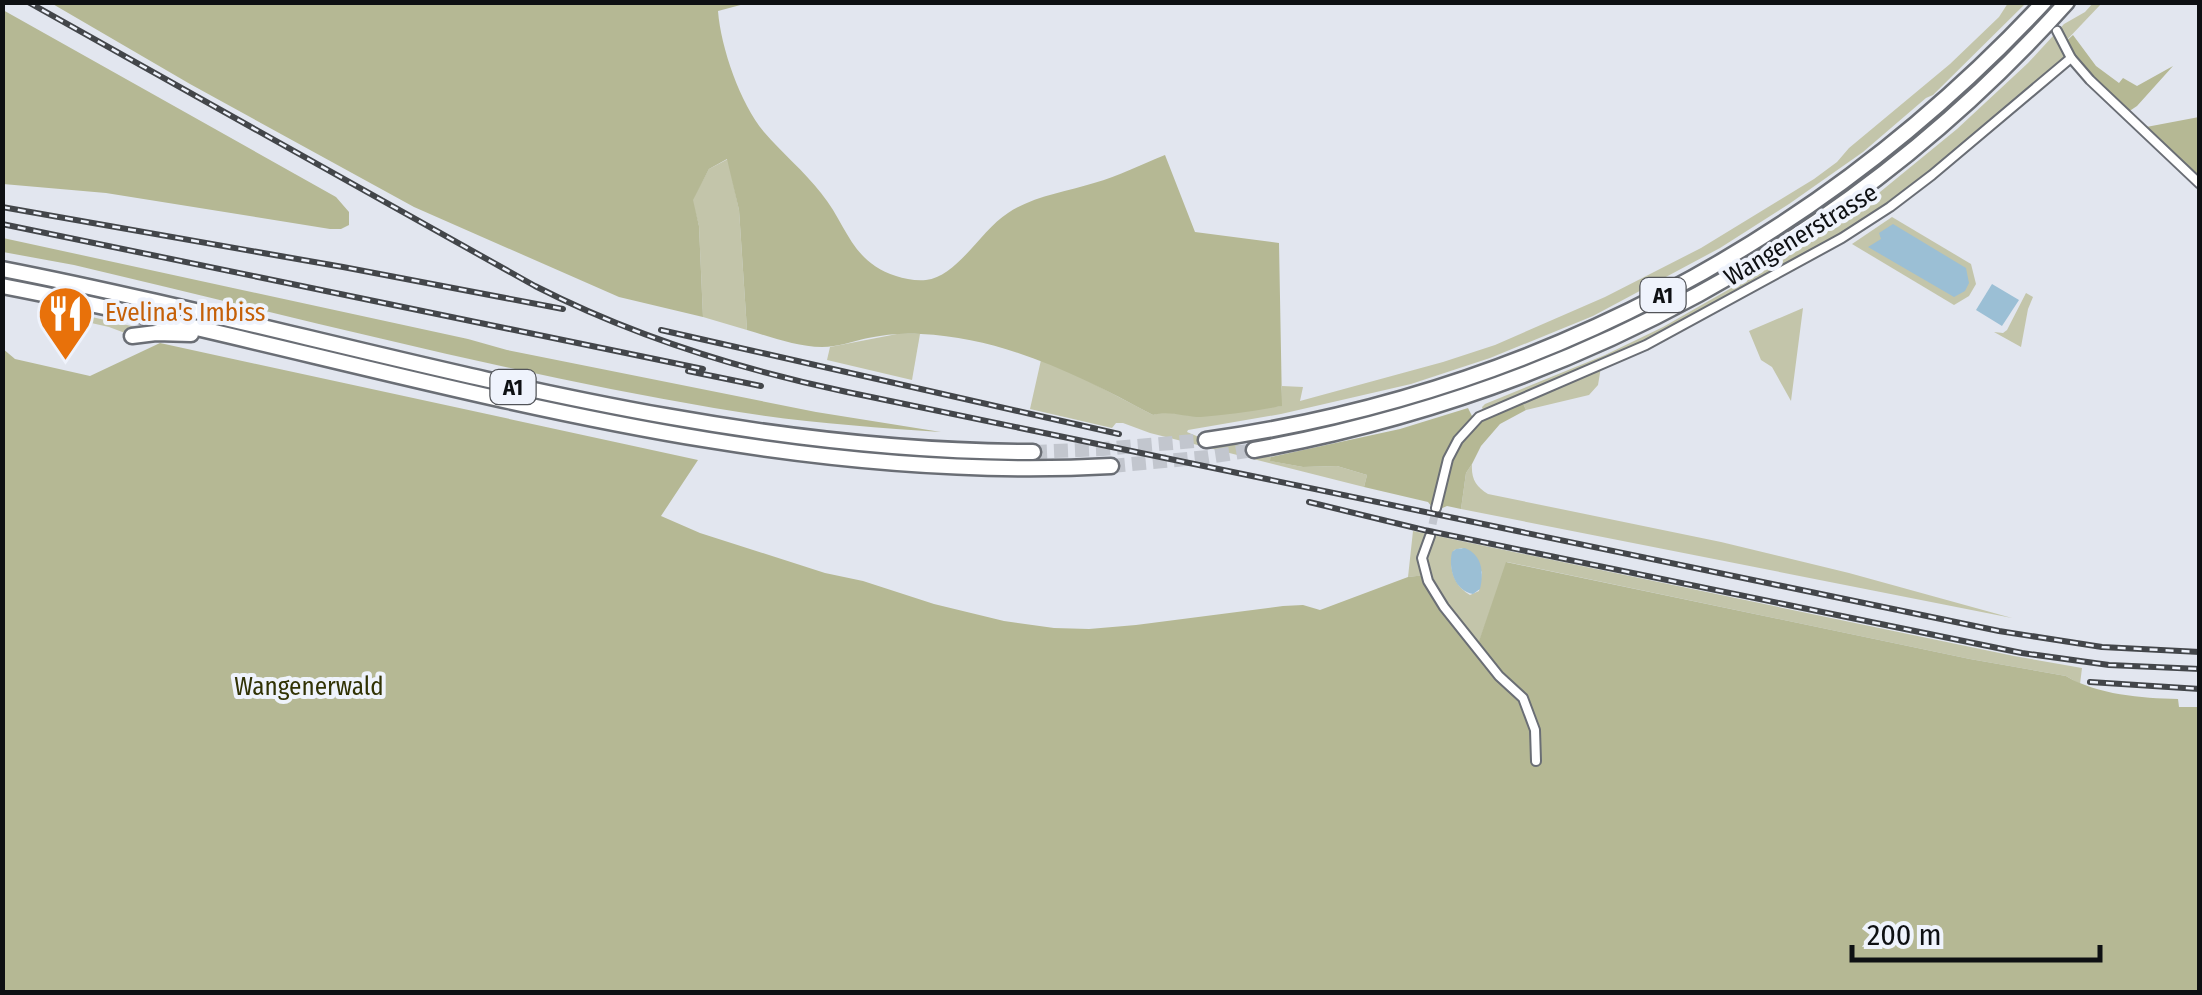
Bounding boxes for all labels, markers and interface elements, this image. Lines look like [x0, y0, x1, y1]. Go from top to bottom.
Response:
street label: Wangenerstrasse [1719, 178, 1883, 292]
road number: A1 [1640, 278, 1686, 312]
restaurant icon: Evelina's Imbiss [36, 283, 96, 362]
place label: Evelina's Imbiss [105, 298, 266, 328]
road number: A1 [490, 370, 536, 404]
park label: Wangenerwald [234, 672, 384, 702]
scale bar [1852, 900, 2100, 962]
text: 200 m [1867, 917, 1942, 953]

